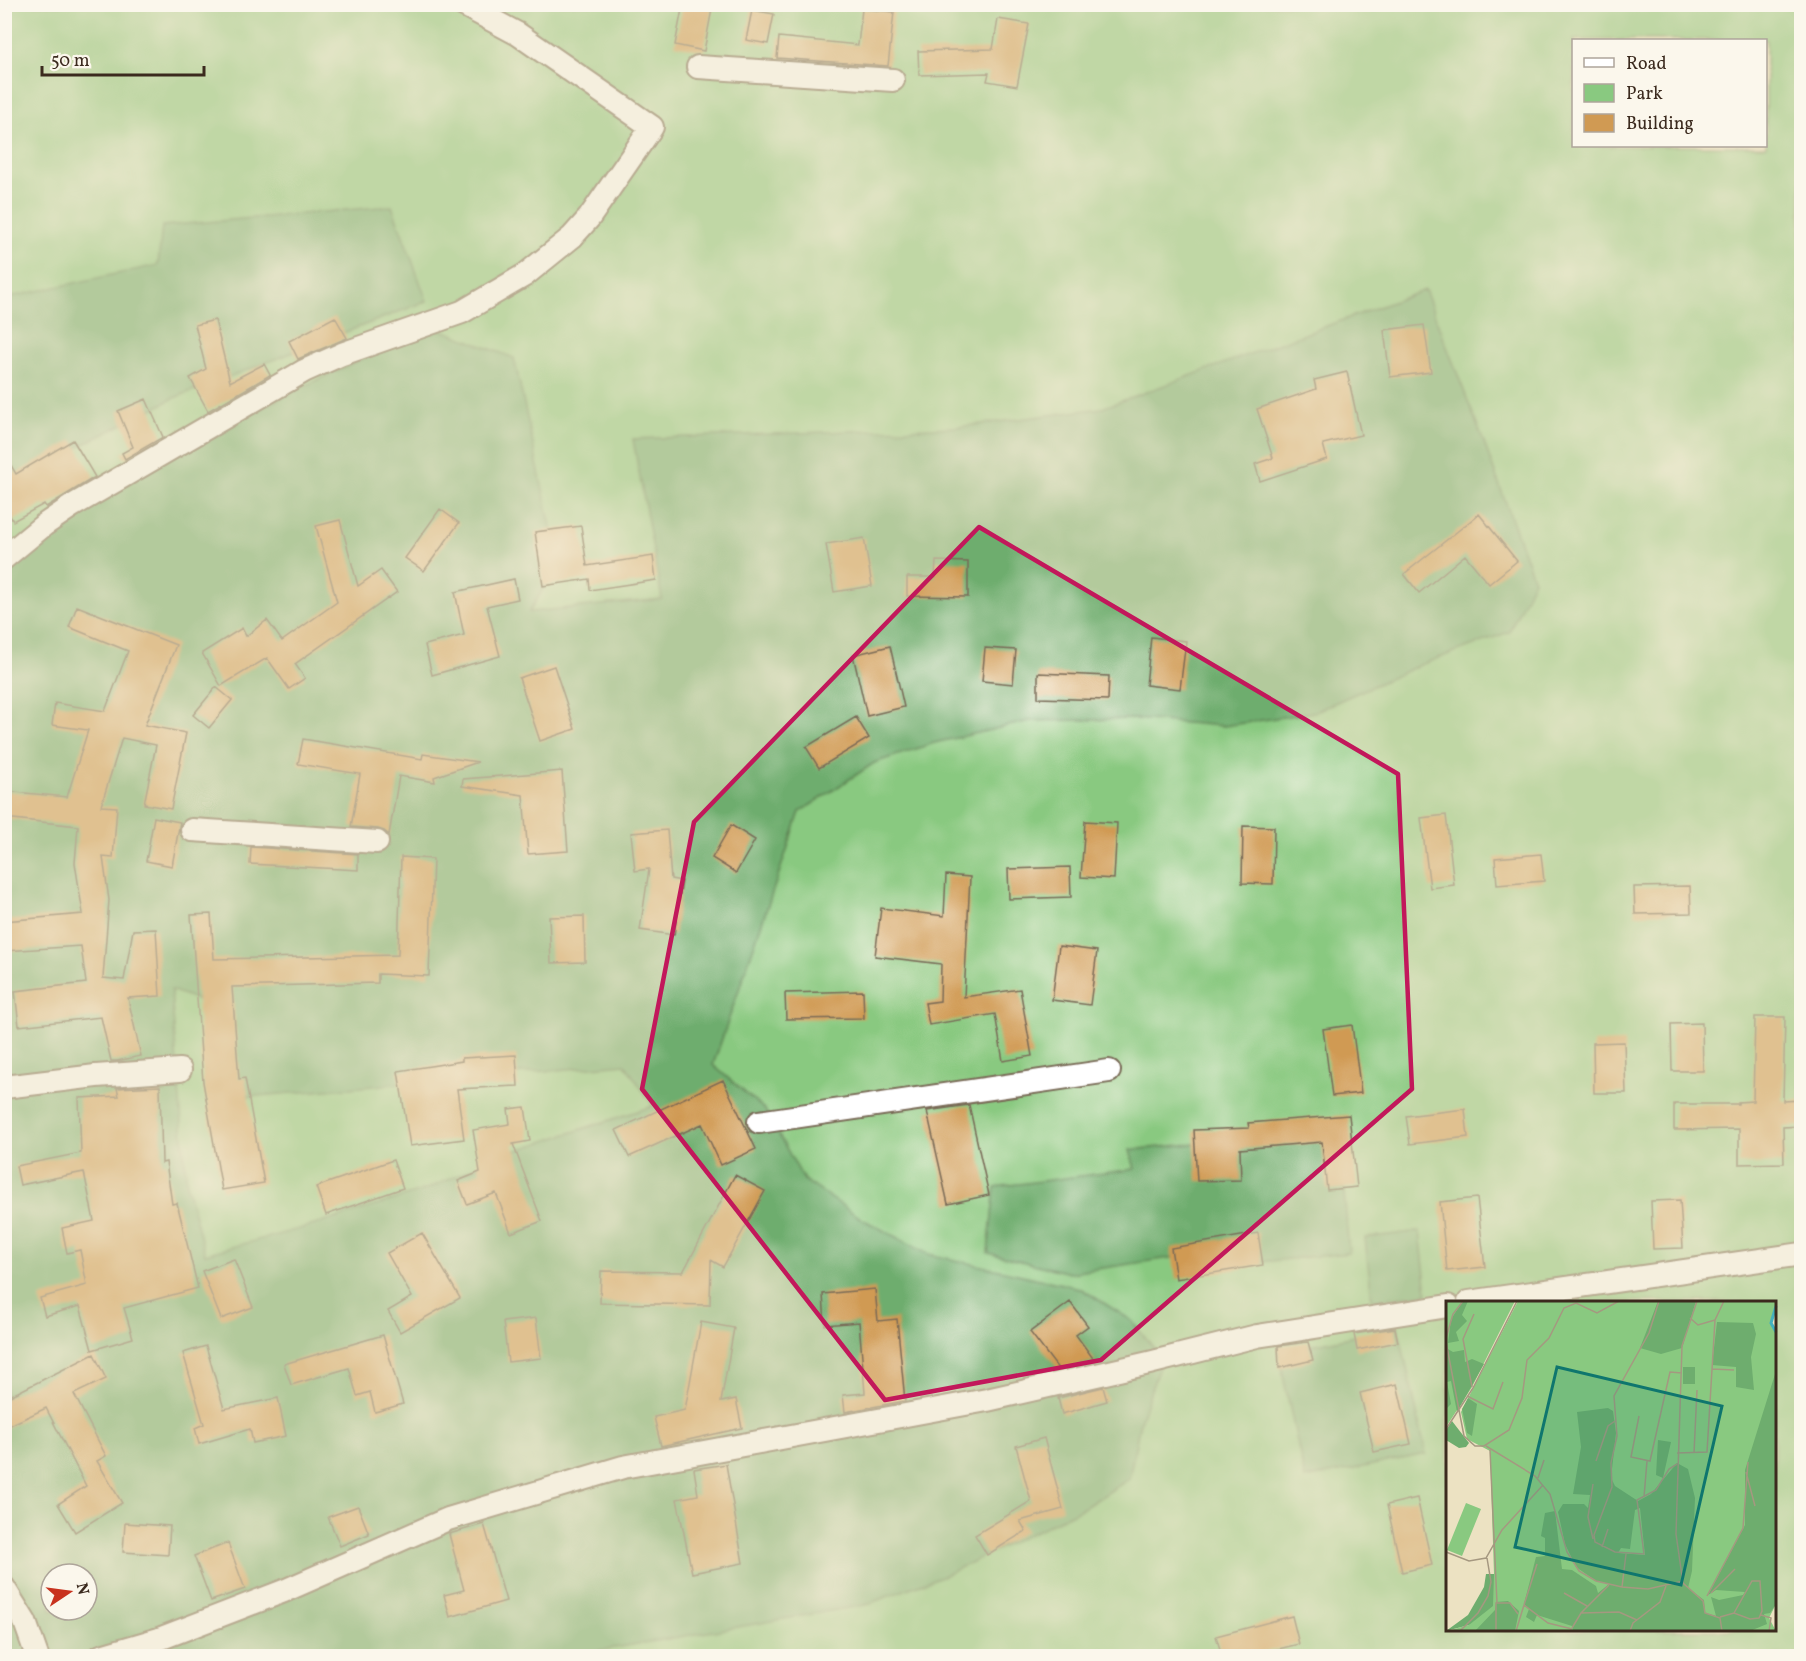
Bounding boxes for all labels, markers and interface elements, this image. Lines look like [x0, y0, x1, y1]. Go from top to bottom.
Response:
scale bar [42, 39, 204, 77]
legend [1572, 39, 1767, 147]
text: 50 m [51, 49, 90, 74]
text: Road [1626, 52, 1667, 77]
text: Park [1626, 82, 1663, 107]
text: Building [1626, 112, 1694, 137]
inset map [1446, 1301, 1776, 1631]
north arrow [39, 1562, 99, 1622]
text: N [70, 1581, 94, 1598]

